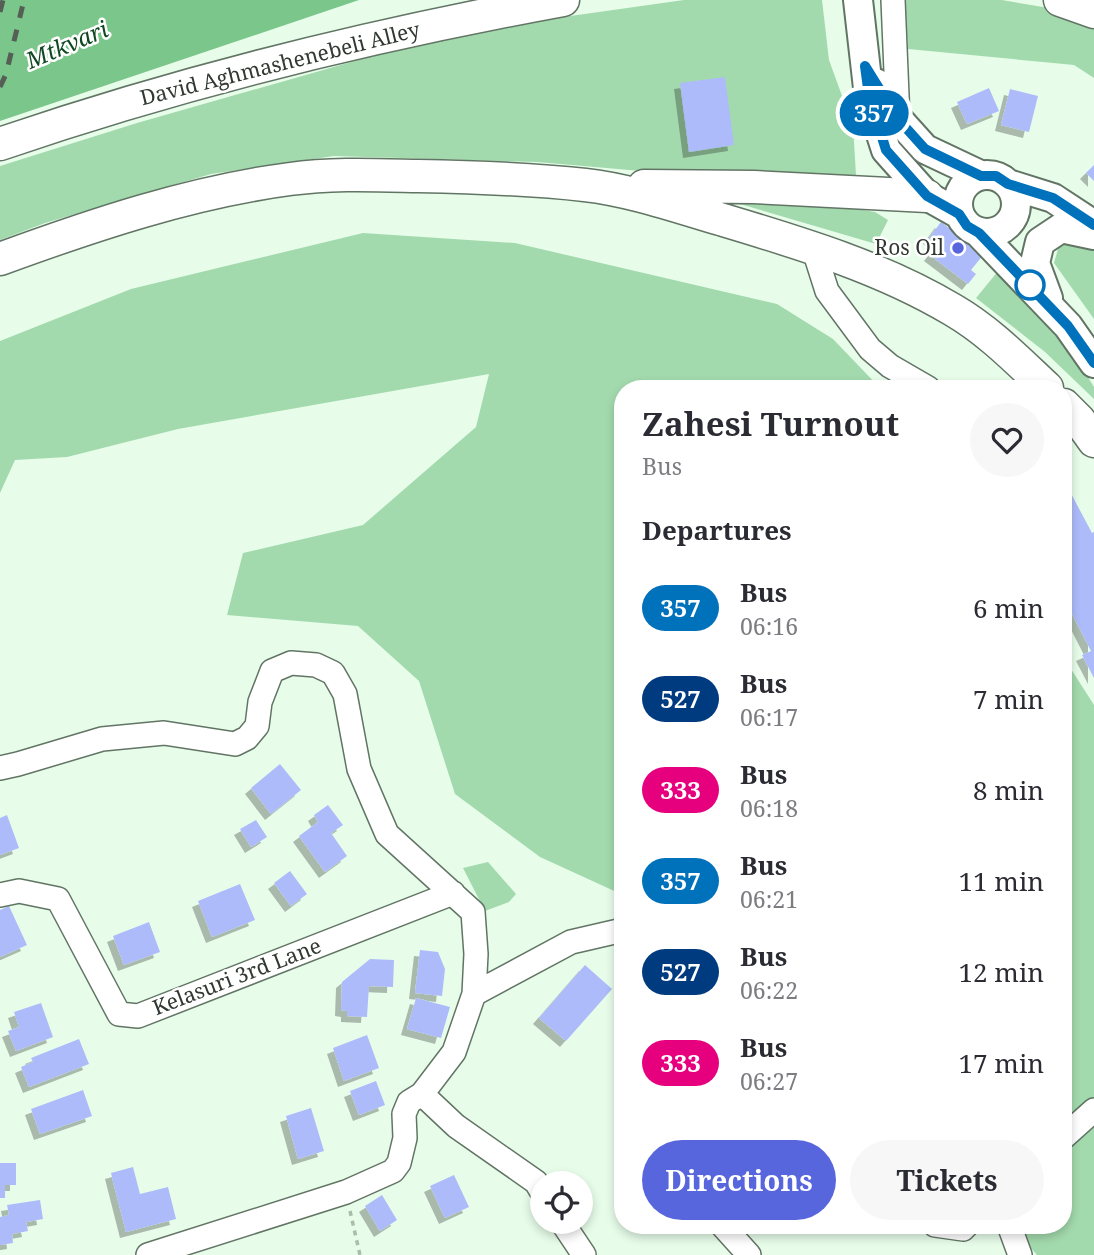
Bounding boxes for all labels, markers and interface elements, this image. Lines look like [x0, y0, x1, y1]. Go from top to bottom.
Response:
water label: Mtkvari [20, 12, 113, 76]
street label: David Aghmashenebeli Alley [137, 15, 423, 111]
line badge: 357 [834, 90, 914, 136]
text: 357 [854, 96, 894, 129]
place label: Ros Oil [874, 233, 944, 261]
marker: Ros Oil [950, 240, 966, 256]
unlabelled marker [1015, 270, 1045, 300]
text: Zahesi Turnout [642, 401, 899, 446]
button: heart [970, 403, 1044, 477]
text: Bus [642, 450, 682, 482]
text: Departures [642, 512, 792, 548]
text: Bus [740, 574, 787, 610]
text: 6 min [973, 590, 1044, 626]
text: 357 [660, 591, 701, 624]
text: 06:16 [740, 610, 798, 642]
text: Bus [740, 665, 787, 701]
text: 7 min [973, 681, 1044, 717]
text: 527 [660, 682, 701, 715]
text: 06:17 [740, 701, 798, 733]
text: Bus [740, 756, 787, 792]
text: 8 min [973, 772, 1044, 808]
text: 333 [660, 773, 701, 806]
text: 06:18 [740, 792, 798, 824]
text: Bus [740, 847, 787, 883]
text: 11 min [959, 863, 1044, 899]
text: 357 [660, 864, 701, 897]
text: 06:21 [740, 883, 798, 915]
street label: Kelasuri 3rd Lane [148, 931, 325, 1021]
text: Bus [740, 938, 787, 974]
text: 12 min [959, 954, 1044, 990]
text: 527 [660, 955, 701, 988]
text: 06:22 [740, 974, 798, 1006]
text: Bus [740, 1029, 787, 1065]
text: 17 min [959, 1045, 1044, 1081]
text: 333 [660, 1046, 701, 1079]
text: 06:27 [740, 1065, 798, 1097]
button: Directions [642, 1140, 836, 1220]
button: Tickets [850, 1140, 1044, 1220]
map controls [530, 1171, 593, 1234]
button: locate [530, 1171, 593, 1234]

